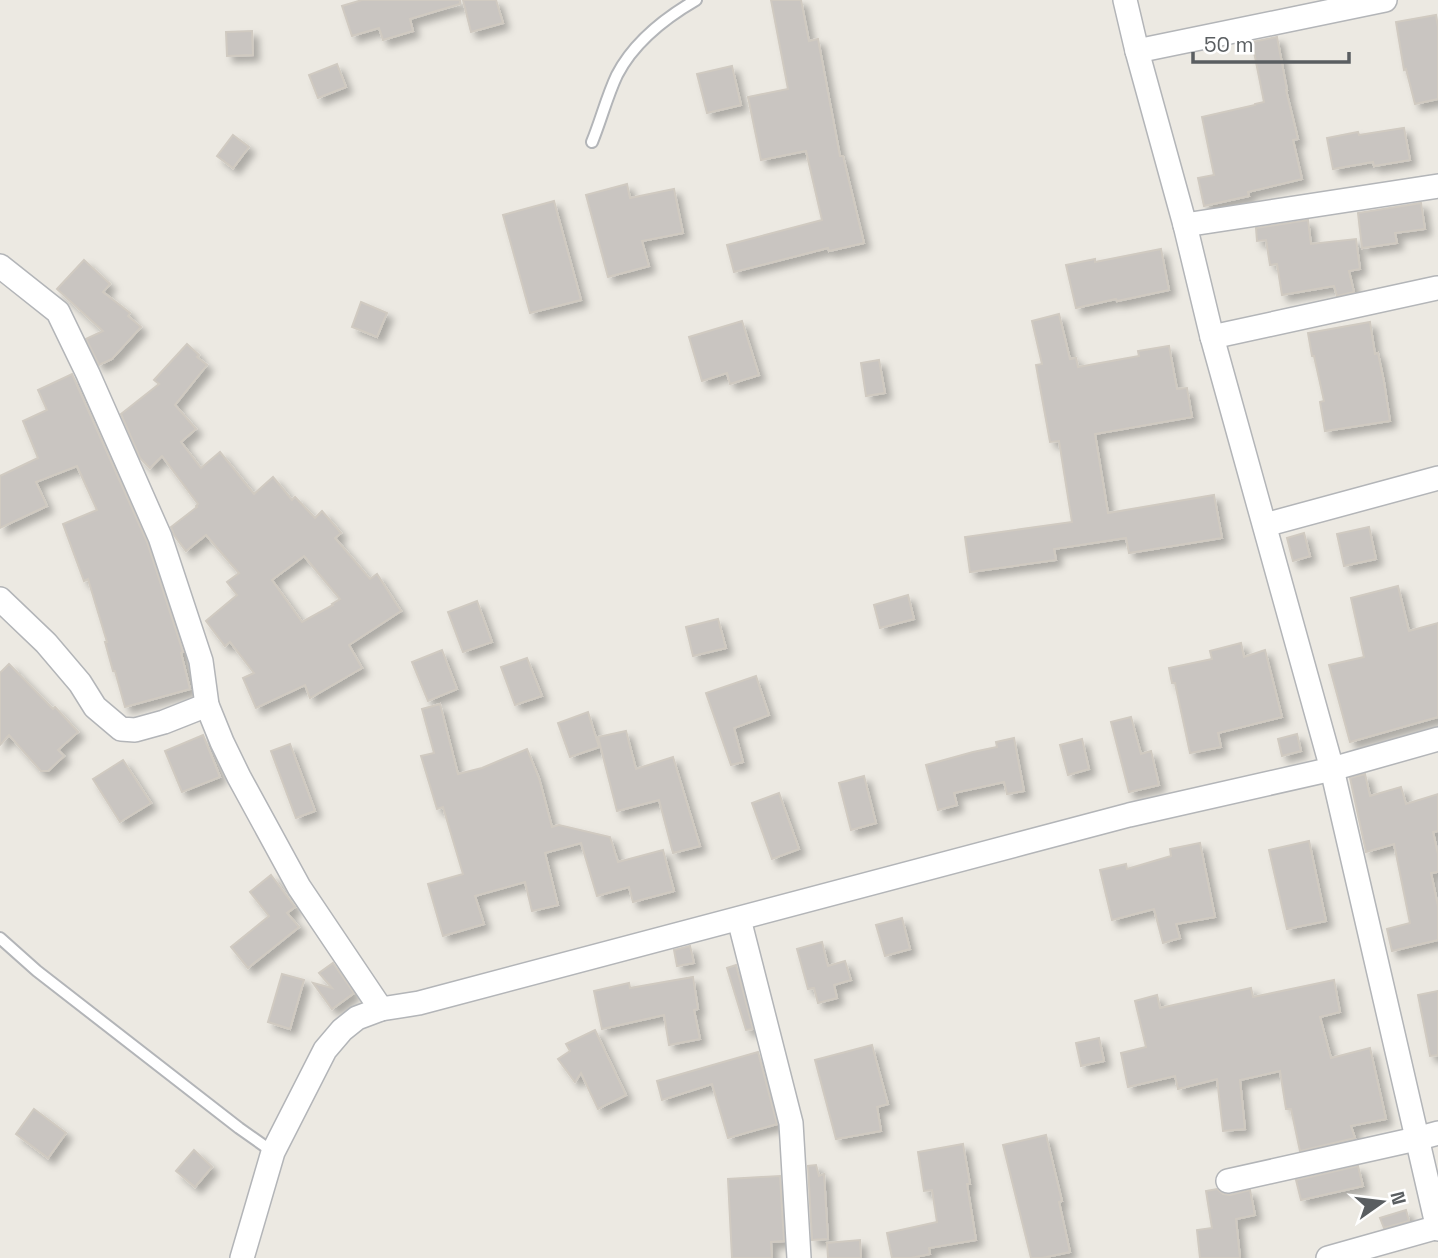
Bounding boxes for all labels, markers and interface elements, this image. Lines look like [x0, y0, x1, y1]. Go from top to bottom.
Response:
scale bar [1193, 21, 1349, 65]
text: 50 m [1204, 31, 1254, 58]
north arrow [1347, 1167, 1417, 1237]
text: N [1384, 1189, 1412, 1207]

